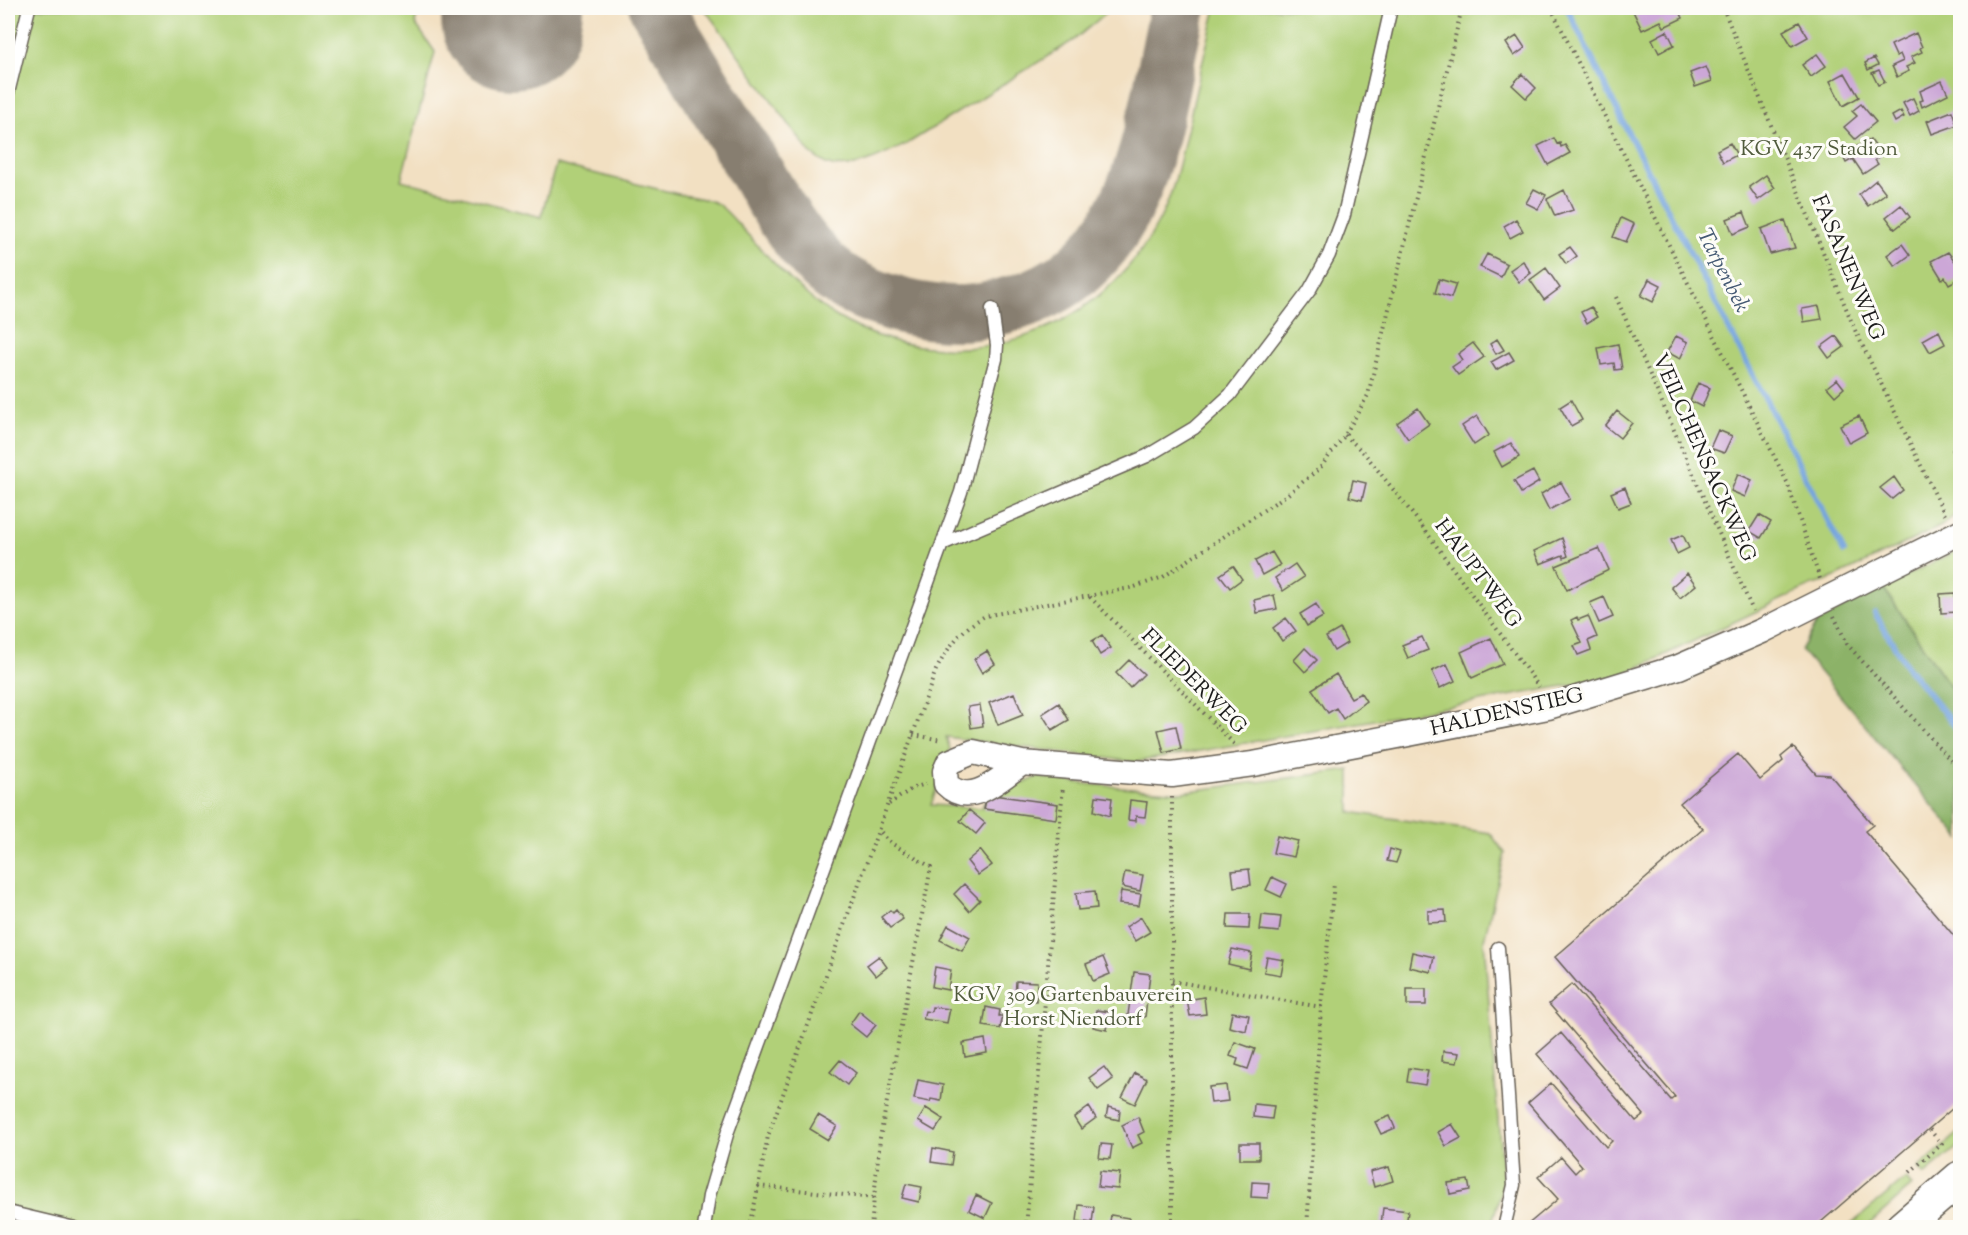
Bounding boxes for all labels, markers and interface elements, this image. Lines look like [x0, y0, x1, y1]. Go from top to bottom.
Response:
park label: KGV 437 Stadion [1740, 135, 1898, 165]
street label: FASANENWEG [1803, 191, 1891, 345]
water label: Tarpenbek [1687, 223, 1757, 319]
street label: VEILCHENSACKWEG [1644, 349, 1762, 567]
street label: HAUPTWEG [1426, 513, 1528, 635]
street label: FLIEDERWEG [1133, 622, 1253, 742]
street label: HALDENSTIEG [1427, 681, 1587, 745]
park label: KGV 309 Gartenbauverein Horst Niendorf [953, 981, 1193, 1035]

